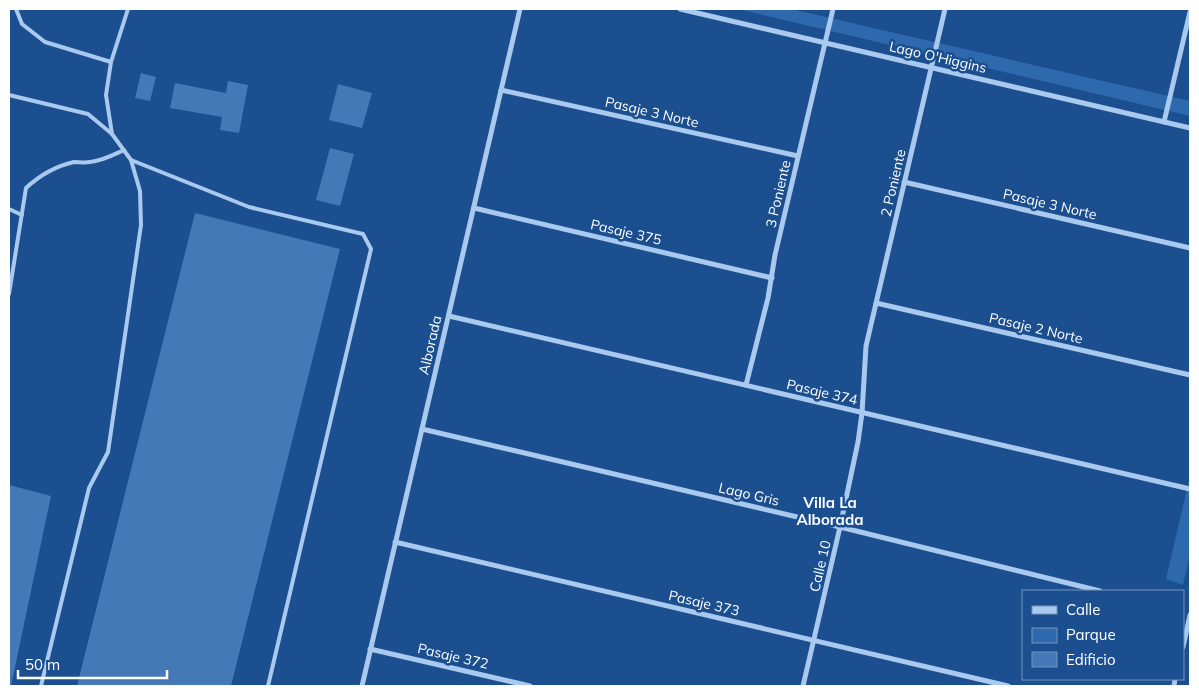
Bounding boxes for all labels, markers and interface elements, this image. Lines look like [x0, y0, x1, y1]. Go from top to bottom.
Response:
street label: Lago O'Higgins [888, 37, 989, 77]
street label: Pasaje 3 Norte [603, 92, 701, 132]
street label: 2 Poniente [877, 148, 909, 218]
street label: 3 Poniente [762, 159, 794, 229]
street label: Pasaje 3 Norte [1001, 184, 1099, 224]
street label: Pasaje 375 [589, 215, 663, 249]
street label: Pasaje 2 Norte [987, 308, 1085, 348]
street label: Alborada [414, 314, 446, 376]
street label: Pasaje 374 [785, 375, 860, 409]
street label: Lago Gris [717, 478, 781, 510]
district label: Villa La Alborada [796, 493, 864, 529]
street label: Calle 10 [805, 538, 835, 594]
street label: Pasaje 373 [667, 586, 741, 620]
legend [1022, 590, 1184, 680]
text: Calle [1066, 600, 1100, 619]
text: Parque [1066, 625, 1116, 644]
street label: Pasaje 372 [416, 639, 490, 673]
scale bar [18, 648, 166, 680]
text: Edificio [1066, 650, 1116, 669]
text: 50 m [25, 655, 60, 674]

